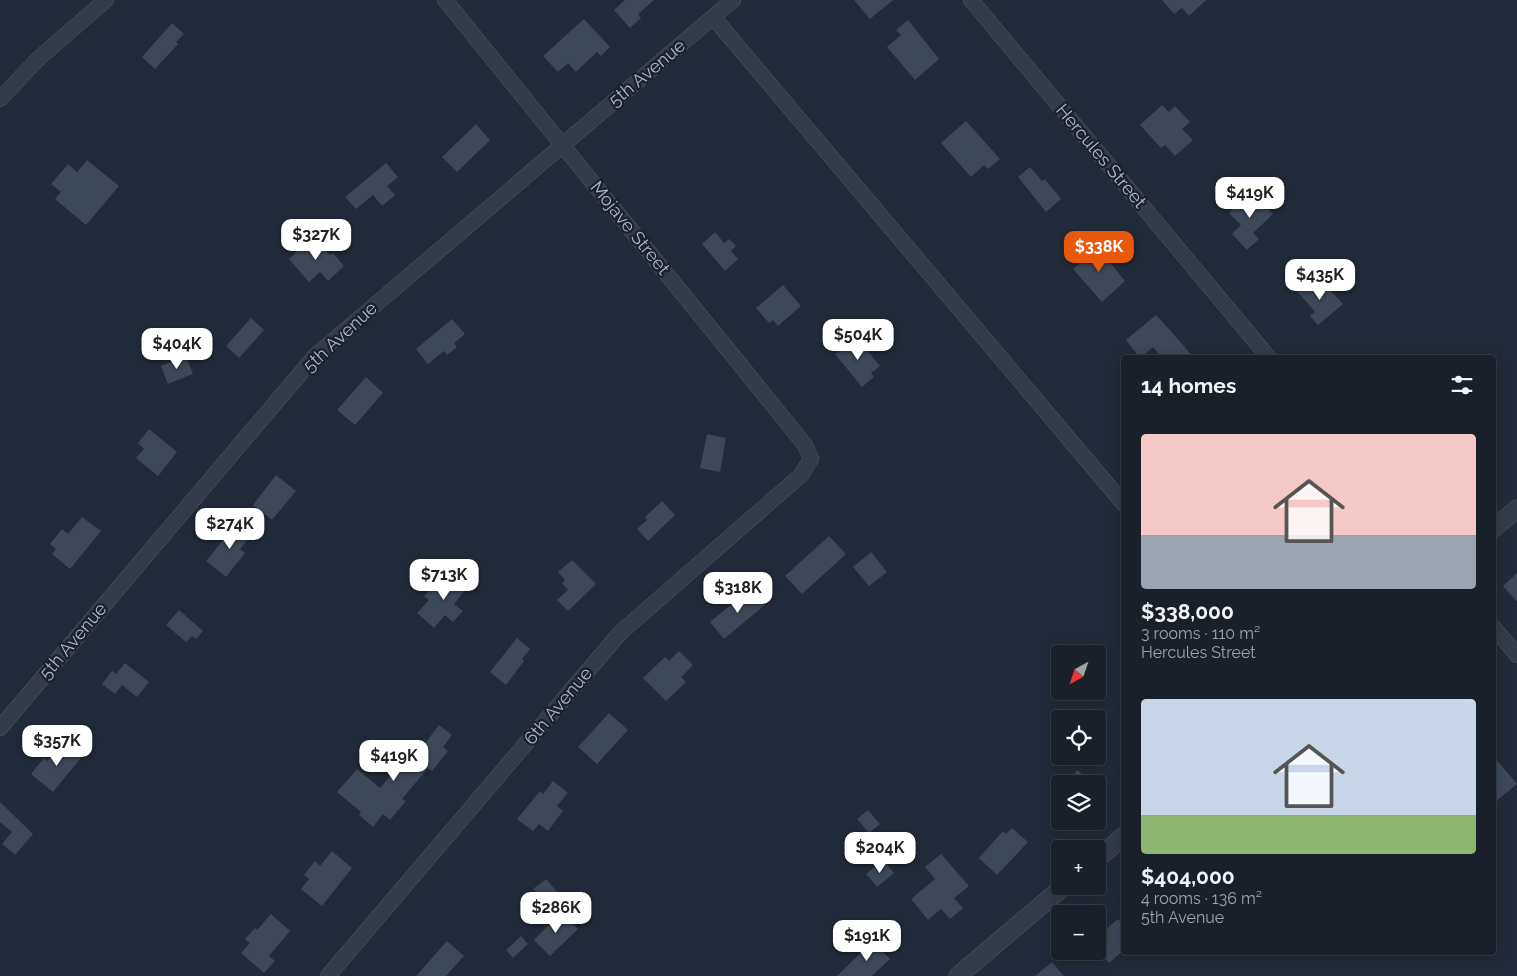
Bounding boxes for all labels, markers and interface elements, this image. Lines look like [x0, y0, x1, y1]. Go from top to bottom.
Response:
street label: 5th Avenue [604, 34, 690, 111]
street label: Hercules Street [1052, 100, 1151, 212]
pin: $419K [1215, 176, 1285, 219]
street label: Mojave Street [586, 177, 674, 279]
text: $419K [1226, 183, 1274, 202]
pin: $327K [281, 218, 351, 261]
text: $327K [292, 225, 340, 244]
pin: $338K [1064, 230, 1134, 273]
text: $338K [1075, 237, 1123, 256]
pin: $435K [1285, 258, 1355, 301]
text: $435K [1296, 265, 1344, 284]
street label: 5th Avenue [298, 297, 381, 376]
pin: $504K [823, 318, 893, 361]
text: $504K [834, 325, 882, 344]
pin: $404K [142, 328, 212, 370]
text: $404K [153, 334, 201, 353]
icon: filters [1448, 371, 1476, 399]
text: 14 homes [1141, 373, 1236, 398]
icon: home [1264, 466, 1354, 556]
pin: $274K [195, 508, 265, 550]
text: $274K [206, 514, 254, 533]
pin: $713K [409, 558, 479, 601]
text: $713K [421, 565, 467, 584]
pin: $318K [703, 572, 773, 614]
text: $318K [714, 578, 762, 597]
street label: 5th Avenue [35, 598, 111, 683]
text: $338,000 [1141, 599, 1234, 624]
text: 3 rooms · 110 m² [1141, 624, 1260, 643]
text: Hercules Street [1141, 643, 1256, 662]
north arrow [1051, 645, 1106, 700]
map controls [1051, 645, 1106, 960]
street label: 6th Avenue [519, 662, 596, 749]
button: locate [1051, 710, 1106, 765]
pin: $357K [22, 724, 92, 767]
text: $357K [33, 731, 81, 750]
icon: home [1264, 731, 1354, 821]
pin: $419K [359, 740, 429, 782]
text: $419K [370, 746, 418, 765]
button: layers [1051, 775, 1106, 830]
pin: $204K [845, 832, 915, 874]
text: $204K [856, 838, 904, 857]
button: + [1051, 840, 1106, 895]
text: $404,000 [1141, 864, 1235, 889]
text: 4 rooms · 136 m² [1141, 889, 1262, 908]
pin: $286K [521, 892, 591, 934]
text: $286K [531, 898, 581, 917]
button: − [1051, 905, 1106, 960]
text: 5th Avenue [1141, 908, 1224, 927]
pin: $191K [832, 920, 902, 962]
text: $191K [844, 926, 890, 945]

